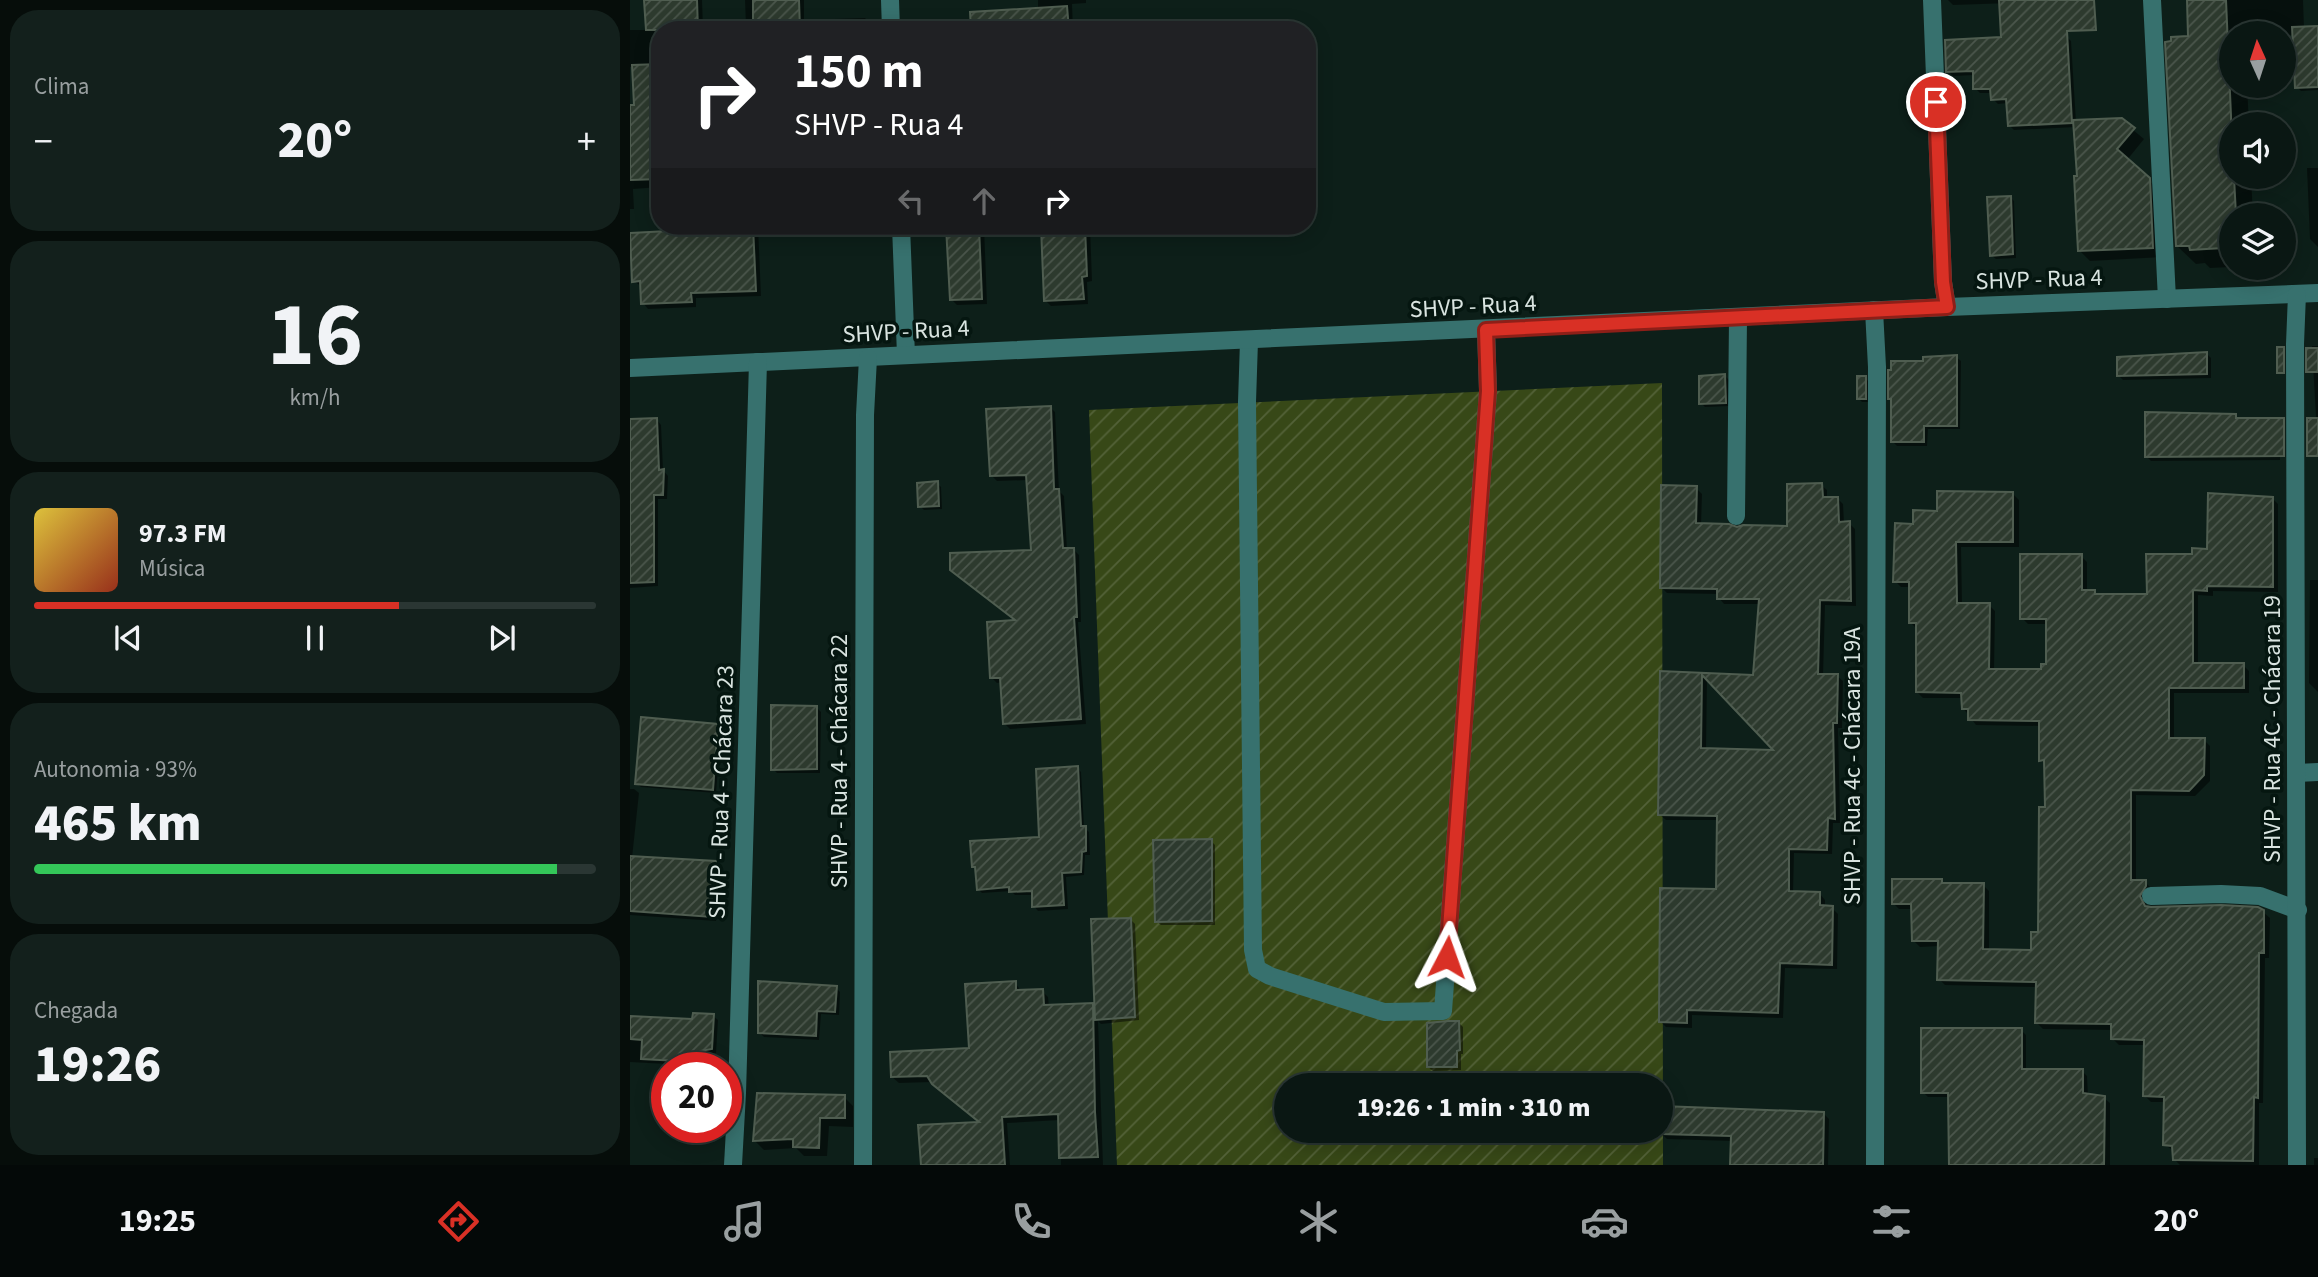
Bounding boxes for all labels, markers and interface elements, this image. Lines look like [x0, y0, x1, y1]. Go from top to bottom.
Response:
north arrow [2219, 21, 2296, 98]
map controls [2219, 21, 2296, 280]
text: 150 m [794, 37, 923, 107]
icon: right [679, 49, 770, 140]
text: Clima [34, 70, 89, 103]
pin [1906, 72, 1966, 132]
icon: arrive [1917, 83, 1955, 121]
text: SHVP - Rua 4 [794, 102, 963, 148]
text: 20° [278, 104, 352, 178]
button: sound [2219, 112, 2296, 189]
text: − [34, 115, 53, 169]
text: + [577, 115, 596, 169]
icon: left [892, 182, 930, 220]
icon: ahead [965, 182, 1003, 220]
icon: right [1038, 182, 1076, 220]
button: layers [2219, 203, 2296, 280]
street label: SHVP - Rua 4 [1975, 260, 2103, 299]
text: 16 [267, 271, 363, 400]
street label: SHVP - Rua 4 [1409, 286, 1537, 327]
street label: SHVP - Rua 4 [842, 311, 970, 352]
text: km/h [289, 381, 341, 414]
text: 97.3 FM [139, 515, 227, 552]
text: Música [139, 552, 205, 585]
street label: SHVP - Rua 4C - Chácara 19 [2255, 595, 2290, 863]
icon: previous [109, 619, 147, 657]
icon: pause [296, 619, 334, 657]
icon: next [483, 619, 521, 657]
street label: SHVP - Rua 4c - Chácara 19A [1835, 627, 1870, 905]
street label: SHVP - Rua 4 - Chácara 22 [822, 634, 857, 888]
street label: SHVP - Rua 4 - Chácara 23 [700, 664, 743, 920]
text: Autonomia · 93% [34, 753, 197, 786]
text: 465 km [34, 787, 202, 861]
position arrow [1410, 920, 1484, 994]
text: Chegada [34, 994, 118, 1027]
text: 19:26 [34, 1028, 161, 1102]
speed limit sign: 20 [651, 1052, 742, 1143]
text: 19:26 · 1 min · 310 m [1357, 1089, 1590, 1126]
icon: directions [434, 1197, 483, 1246]
icon: music [720, 1197, 769, 1246]
icon: phone [1007, 1197, 1056, 1246]
icon: climate [1294, 1197, 1343, 1246]
icon: car [1580, 1197, 1629, 1246]
icon: filters [1867, 1197, 1916, 1246]
text: 19:25 [119, 1198, 196, 1244]
text: 20° [2154, 1198, 2199, 1244]

